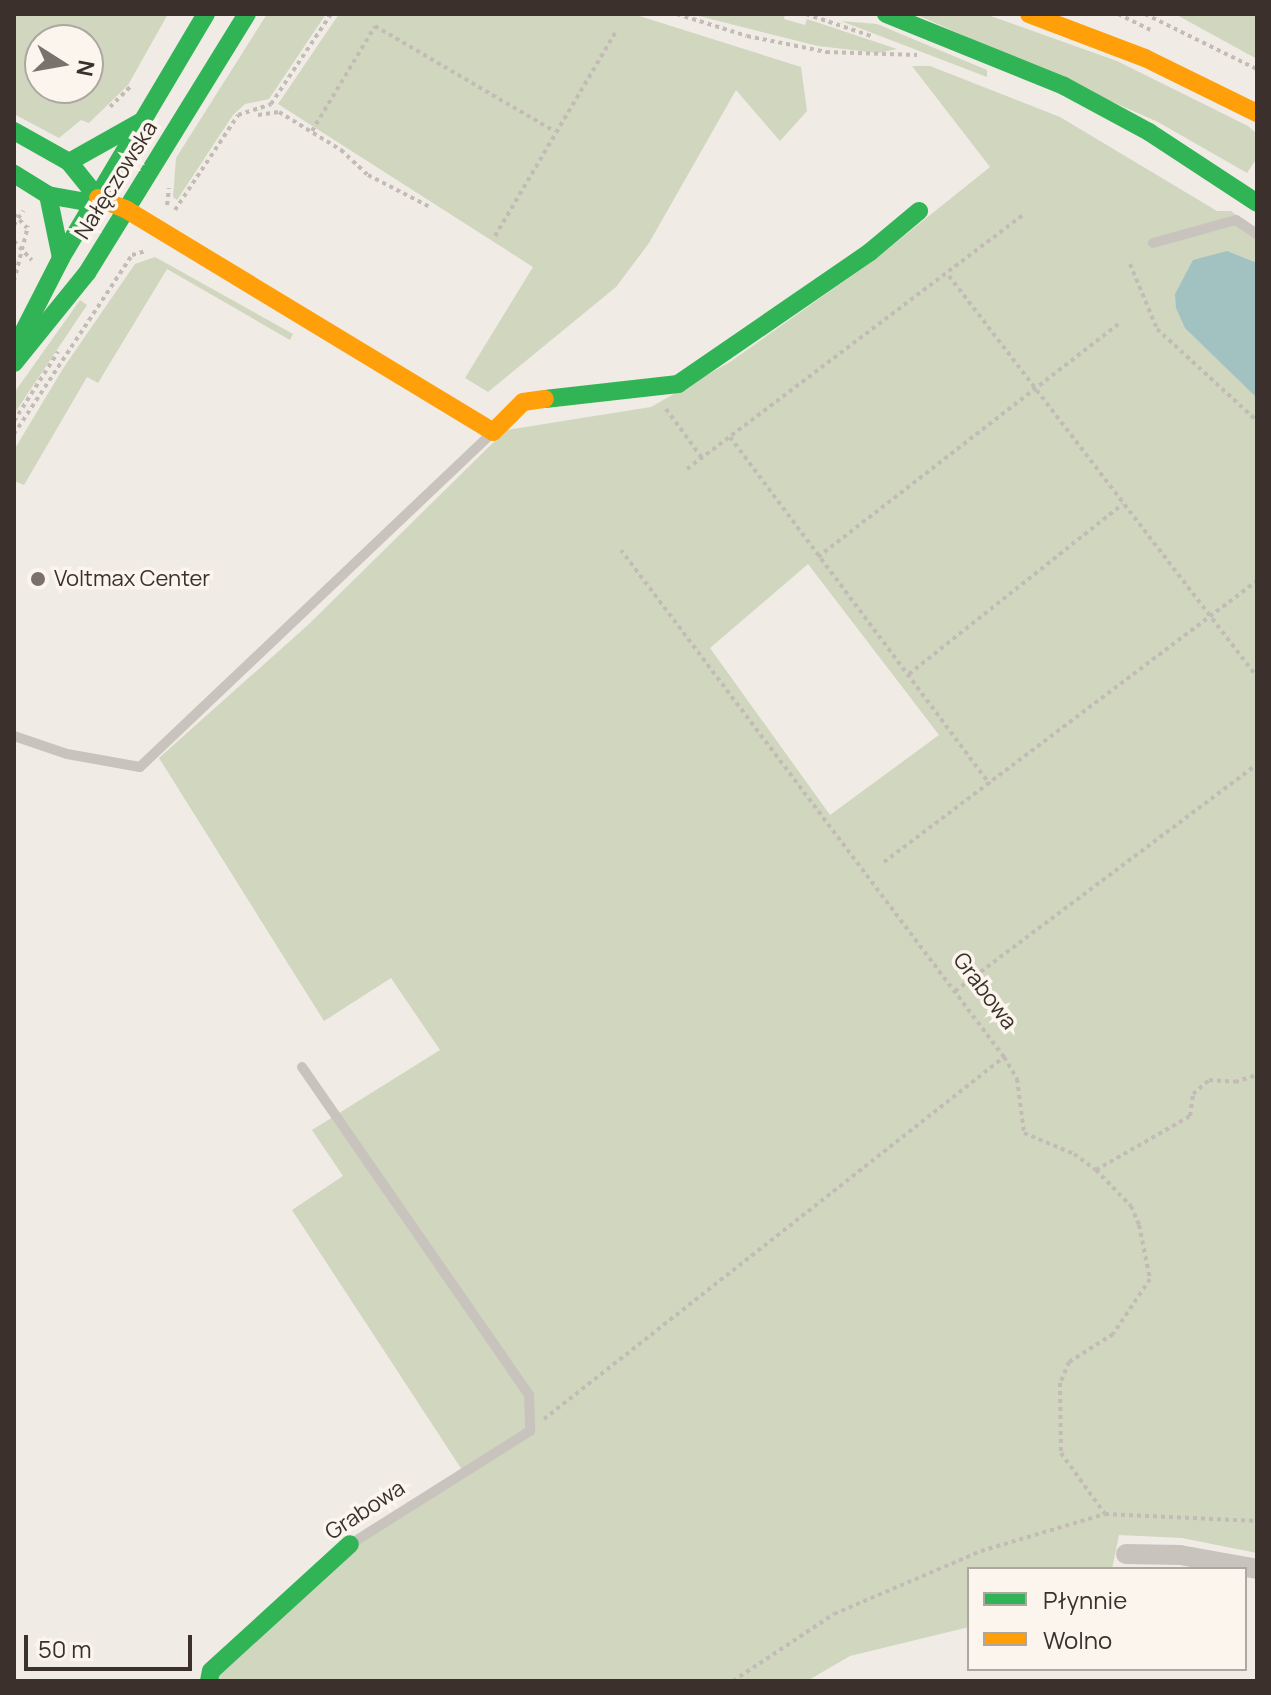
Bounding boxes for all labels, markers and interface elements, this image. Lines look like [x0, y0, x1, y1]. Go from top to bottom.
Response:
north arrow [24, 24, 104, 104]
text: N [69, 58, 102, 79]
street label: Nałęczowska [69, 116, 163, 244]
place label: Voltmax Center [54, 566, 210, 592]
marker: Voltmax Center [29, 570, 47, 588]
street label: Grabowa [948, 947, 1022, 1035]
street label: Grabowa [320, 1475, 410, 1545]
legend [967, 1567, 1247, 1671]
text: Płynnie [1043, 1583, 1127, 1616]
scale bar [28, 1619, 196, 1669]
text: Wolno [1043, 1623, 1112, 1656]
text: 50 m [38, 1632, 92, 1665]

